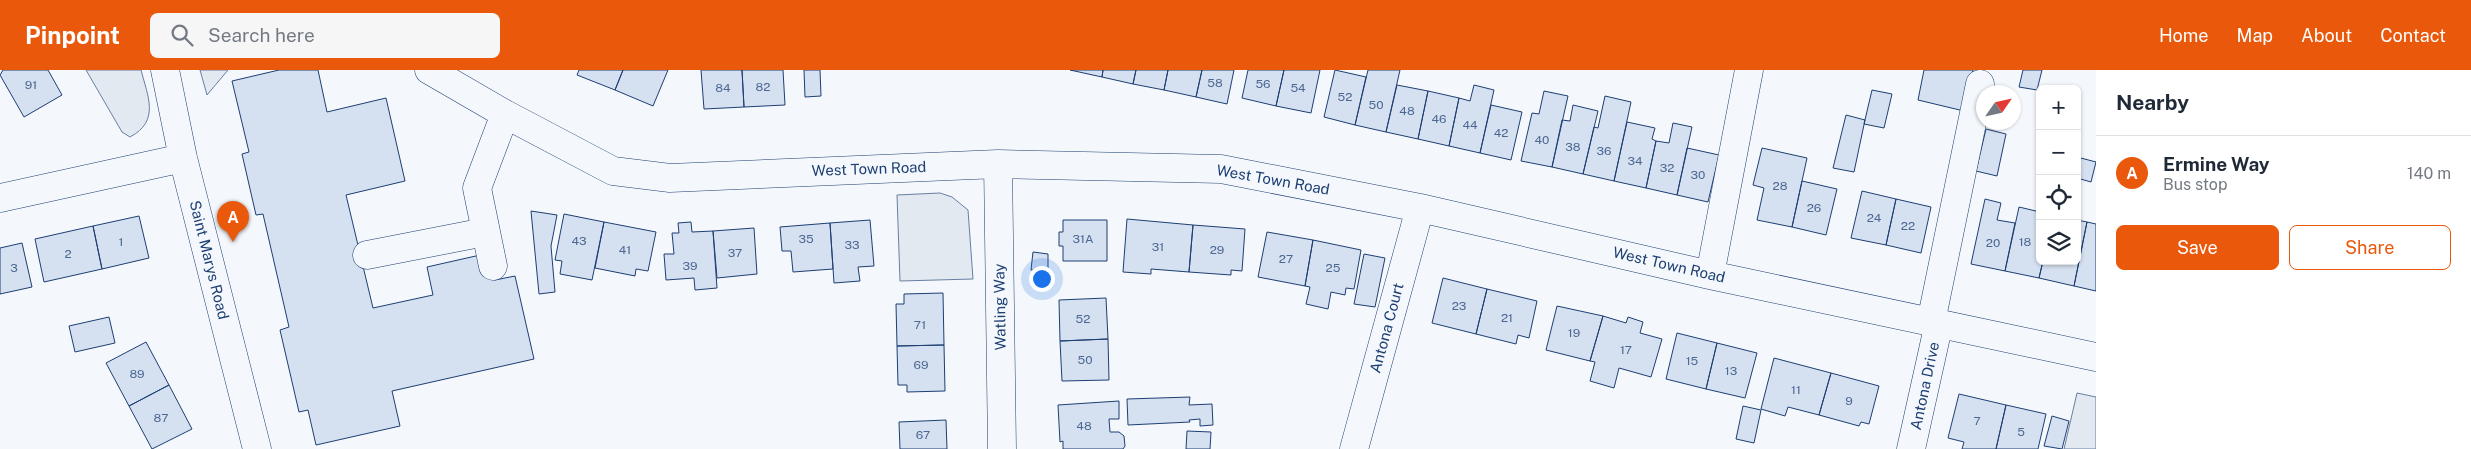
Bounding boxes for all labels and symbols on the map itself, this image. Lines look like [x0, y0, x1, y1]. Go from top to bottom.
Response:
house number: 58 [1207, 76, 1223, 90]
house number: 56 [1255, 77, 1271, 91]
house number: 91 [25, 78, 37, 92]
house number: 82 [756, 80, 770, 94]
house number: 84 [715, 81, 731, 95]
house number: 54 [1290, 81, 1306, 95]
north arrow [1976, 85, 2021, 130]
house number: 52 [1338, 90, 1352, 104]
house number: 50 [1368, 98, 1384, 112]
house number: 48 [1399, 104, 1415, 118]
house number: 46 [1431, 112, 1447, 126]
house number: 44 [1462, 118, 1478, 132]
house number: 42 [1494, 126, 1508, 140]
house number: 40 [1535, 133, 1549, 147]
house number: 38 [1565, 140, 1581, 154]
house number: 36 [1597, 144, 1611, 158]
house number: 34 [1627, 154, 1643, 168]
street label: West Town Road [811, 158, 927, 179]
street label: West Town Road [1215, 161, 1331, 198]
house number: 32 [1660, 161, 1674, 175]
house number: 30 [1691, 168, 1705, 182]
house number: 28 [1773, 179, 1788, 193]
street label: Saint Marys Road [186, 199, 233, 321]
pin: A [217, 201, 249, 242]
house number: 26 [1807, 201, 1821, 215]
house number: 24 [1867, 211, 1882, 225]
house number: 22 [1901, 219, 1915, 233]
house number: 35 [798, 232, 814, 246]
house number: 31A [1073, 232, 1094, 246]
house number: 43 [571, 234, 587, 248]
house number: 1 [119, 235, 123, 249]
house number: 18 [2019, 235, 2032, 249]
house number: 20 [1986, 236, 2000, 250]
house number: 33 [844, 238, 860, 252]
house number: 31 [1152, 240, 1164, 254]
house number: 41 [619, 243, 631, 257]
house number: 29 [1210, 243, 1224, 257]
street label: West Town Road [1611, 243, 1727, 286]
house number: 37 [728, 246, 742, 260]
house number: 2 [64, 247, 72, 261]
house number: 27 [1279, 252, 1293, 266]
house number: 39 [683, 259, 697, 273]
house number: 3 [10, 261, 18, 275]
house number: 25 [1326, 261, 1341, 275]
street label: Watling Way [990, 263, 1009, 351]
your location [1029, 266, 1055, 292]
street label: Antona Court [1366, 281, 1407, 375]
house number: 23 [1452, 299, 1466, 313]
house number: 21 [1501, 311, 1513, 325]
house number: 52 [1076, 312, 1090, 326]
house number: 71 [914, 318, 926, 332]
house number: 19 [1568, 326, 1580, 340]
street label: Antona Drive [1907, 340, 1942, 431]
house number: 17 [1620, 343, 1632, 357]
house number: 50 [1077, 353, 1093, 367]
house number: 15 [1686, 354, 1699, 368]
house number: 69 [914, 358, 928, 372]
house number: 13 [1725, 364, 1737, 378]
house number: 89 [129, 367, 145, 381]
house number: 11 [1791, 383, 1801, 397]
house number: 9 [1845, 394, 1853, 408]
house number: 87 [154, 411, 168, 425]
house number: 7 [1973, 414, 1981, 428]
house number: 48 [1076, 419, 1092, 433]
house number: 5 [2017, 425, 2025, 439]
house number: 67 [916, 428, 930, 442]

